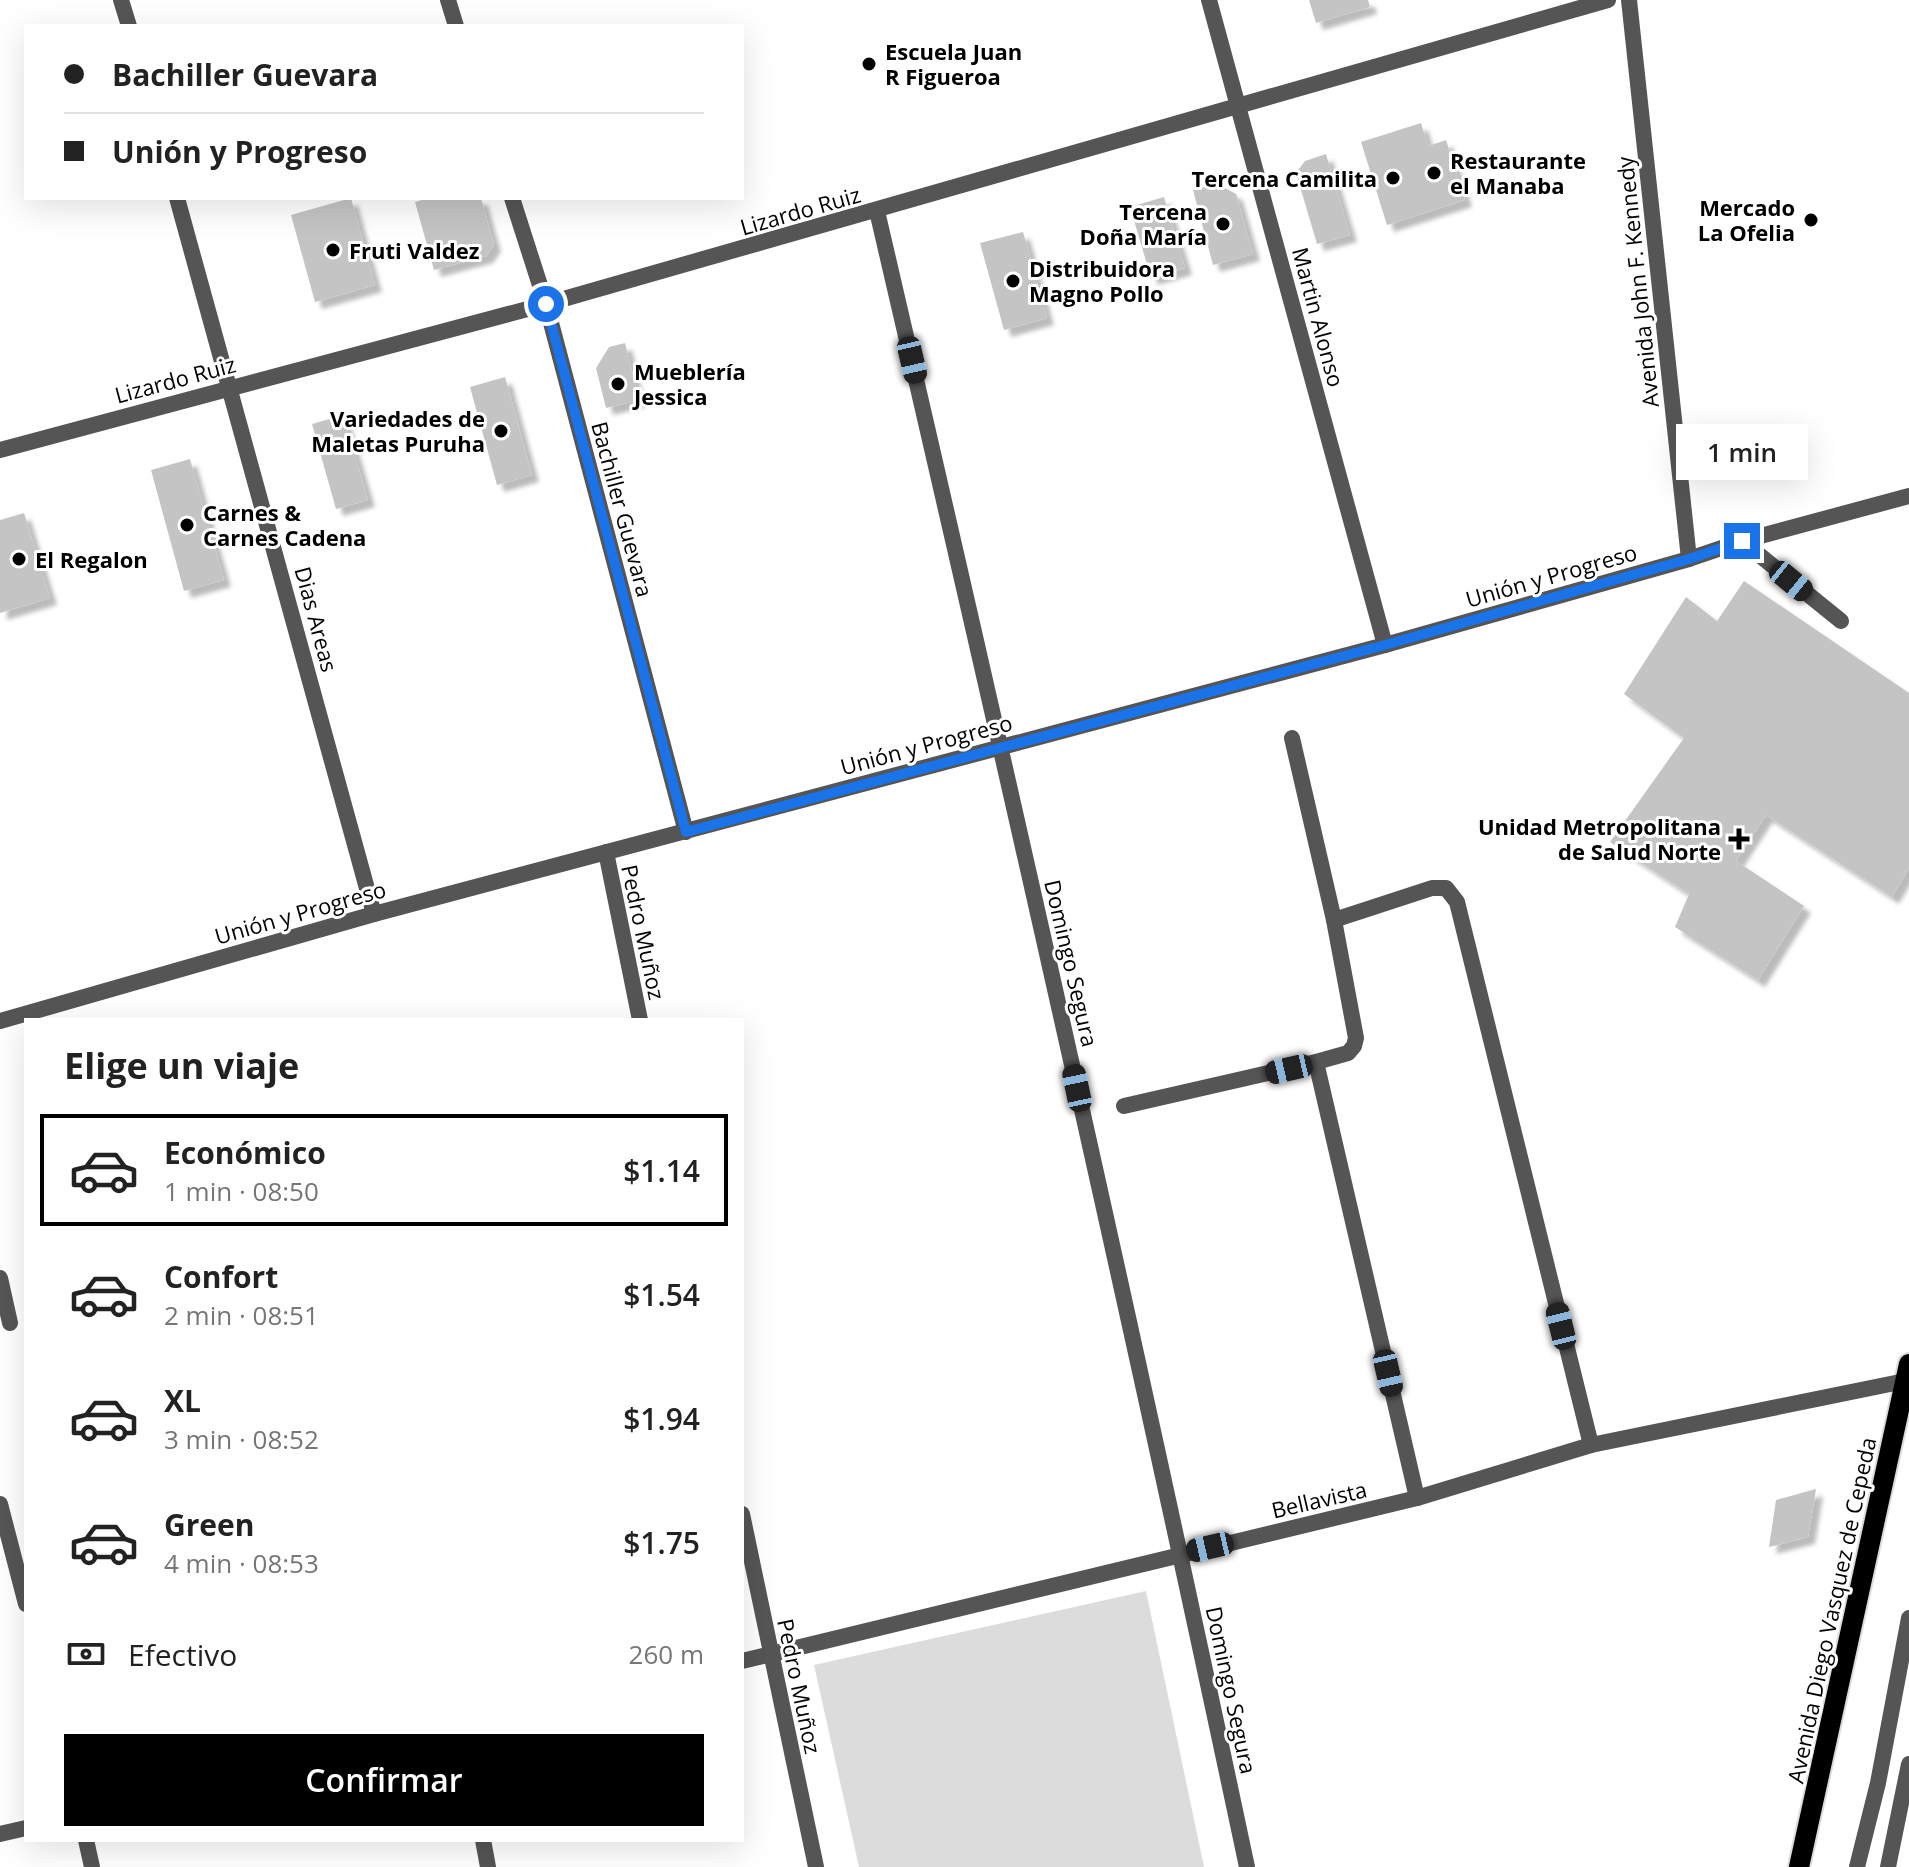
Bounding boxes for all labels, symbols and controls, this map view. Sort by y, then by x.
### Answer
place label: Escuela Juan R Figueroa [885,36,1022,91]
text: Bachiller Guevara [112,54,378,95]
marker: Escuela Juan R Figueroa [860,55,878,73]
text: Unión y Progreso [112,131,367,172]
place label: Restaurante el Manaba [1450,145,1586,200]
street label: Avenida John F. Kennedy [1609,154,1665,409]
place label: Tercena Camilita [1192,163,1377,193]
marker: Restaurante el Manaba [1425,164,1443,182]
marker: Tercena Camilita [1384,169,1402,187]
street label: Lizardo Ruiz [736,179,864,241]
place label: Mercado La Ofelia [1698,192,1795,247]
place label: Tercena Doña María [1080,196,1207,251]
marker: Mercado La Ofelia [1802,211,1820,229]
marker: Tercena Doña María [1214,215,1232,233]
place label: Fruti Valdez [349,235,480,265]
marker: Fruti Valdez [324,241,342,259]
street label: Martin Alonso [1286,244,1352,390]
place label: Distribuidora Magno Pollo [1029,253,1175,308]
marker: Distribuidora Magno Pollo [1004,272,1022,290]
route start [528,286,564,322]
car [895,334,929,386]
street label: Lizardo Ruiz [111,348,239,410]
place label: Mueblería Jessica [632,356,746,411]
marker: Mueblería Jessica [609,375,627,393]
place label: Variedades de Maletas Puruha [311,403,485,458]
street label: Bachiller Guevara [585,418,661,600]
marker: Variedades de Maletas Puruha [492,422,510,440]
callout: 1 min [1676,425,1808,481]
text: 1 min [1707,434,1777,470]
place label: Carnes & Carnes Cadena [203,497,366,552]
marker: Carnes & Carnes Cadena [178,516,196,534]
route end [1724,523,1760,559]
street label: Unión y Progreso [1462,536,1640,614]
place label: El Regalon [35,544,148,574]
marker: El Regalon [10,550,28,568]
car [1765,557,1817,605]
street label: Dias Areas [289,563,345,675]
street label: Unión y Progreso [837,707,1015,781]
place label: Unidad Metropolitana de Salud Norte [1478,811,1721,866]
marker: Unidad Metropolitana de Salud Norte [1728,828,1750,850]
street label: Pedro Muñoz [615,862,673,1002]
street label: Unión y Progreso [211,873,389,951]
street label: Domingo Segura [1038,877,1106,1049]
text: Elige un viaje [64,1041,299,1090]
car [1263,1052,1315,1086]
car [1060,1062,1094,1114]
text: Económico [164,1132,326,1173]
icon: car [68,1134,140,1206]
text: $1.14 [623,1150,700,1191]
text: 1 min · 08:50 [164,1173,319,1209]
text: Confort [164,1256,278,1297]
icon: car [68,1258,140,1330]
text: $1.54 [623,1274,700,1315]
text: 2 min · 08:51 [164,1297,319,1333]
car [1544,1300,1578,1352]
car [1371,1347,1405,1399]
text: XL [164,1380,201,1421]
icon: car [68,1382,140,1454]
text: $1.94 [623,1398,700,1439]
text: 3 min · 08:52 [164,1421,319,1457]
street label: Avenida Diego Vasquez de Cepeda [1780,1434,1882,1786]
street label: Bellavista [1268,1473,1370,1525]
text: Green [164,1504,255,1545]
icon: car [68,1506,140,1578]
text: $1.75 [623,1522,700,1563]
car [1184,1530,1236,1564]
text: 4 min · 08:53 [164,1545,319,1581]
street label: Domingo Segura [1200,1603,1264,1777]
street label: Pedro Muñoz [771,1616,829,1756]
icon: cash [64,1632,108,1676]
text: Efectivo [128,1634,237,1675]
text: 260 m [629,1636,704,1672]
button: Confirmar [64,1734,704,1826]

